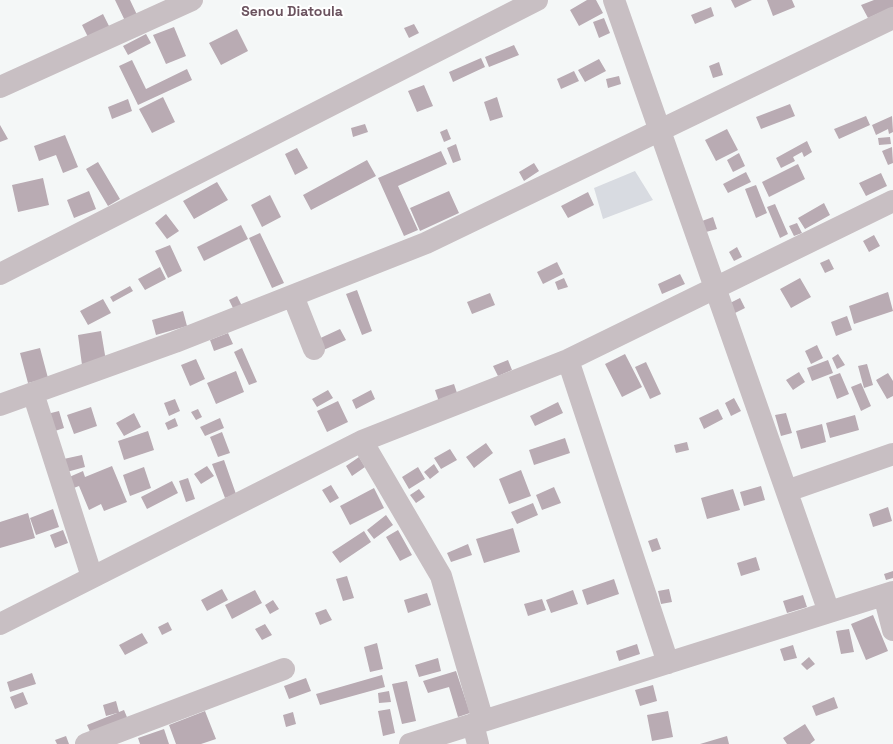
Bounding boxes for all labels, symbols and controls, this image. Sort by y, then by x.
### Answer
district label: Senou Diatoula [241,4,343,20]

